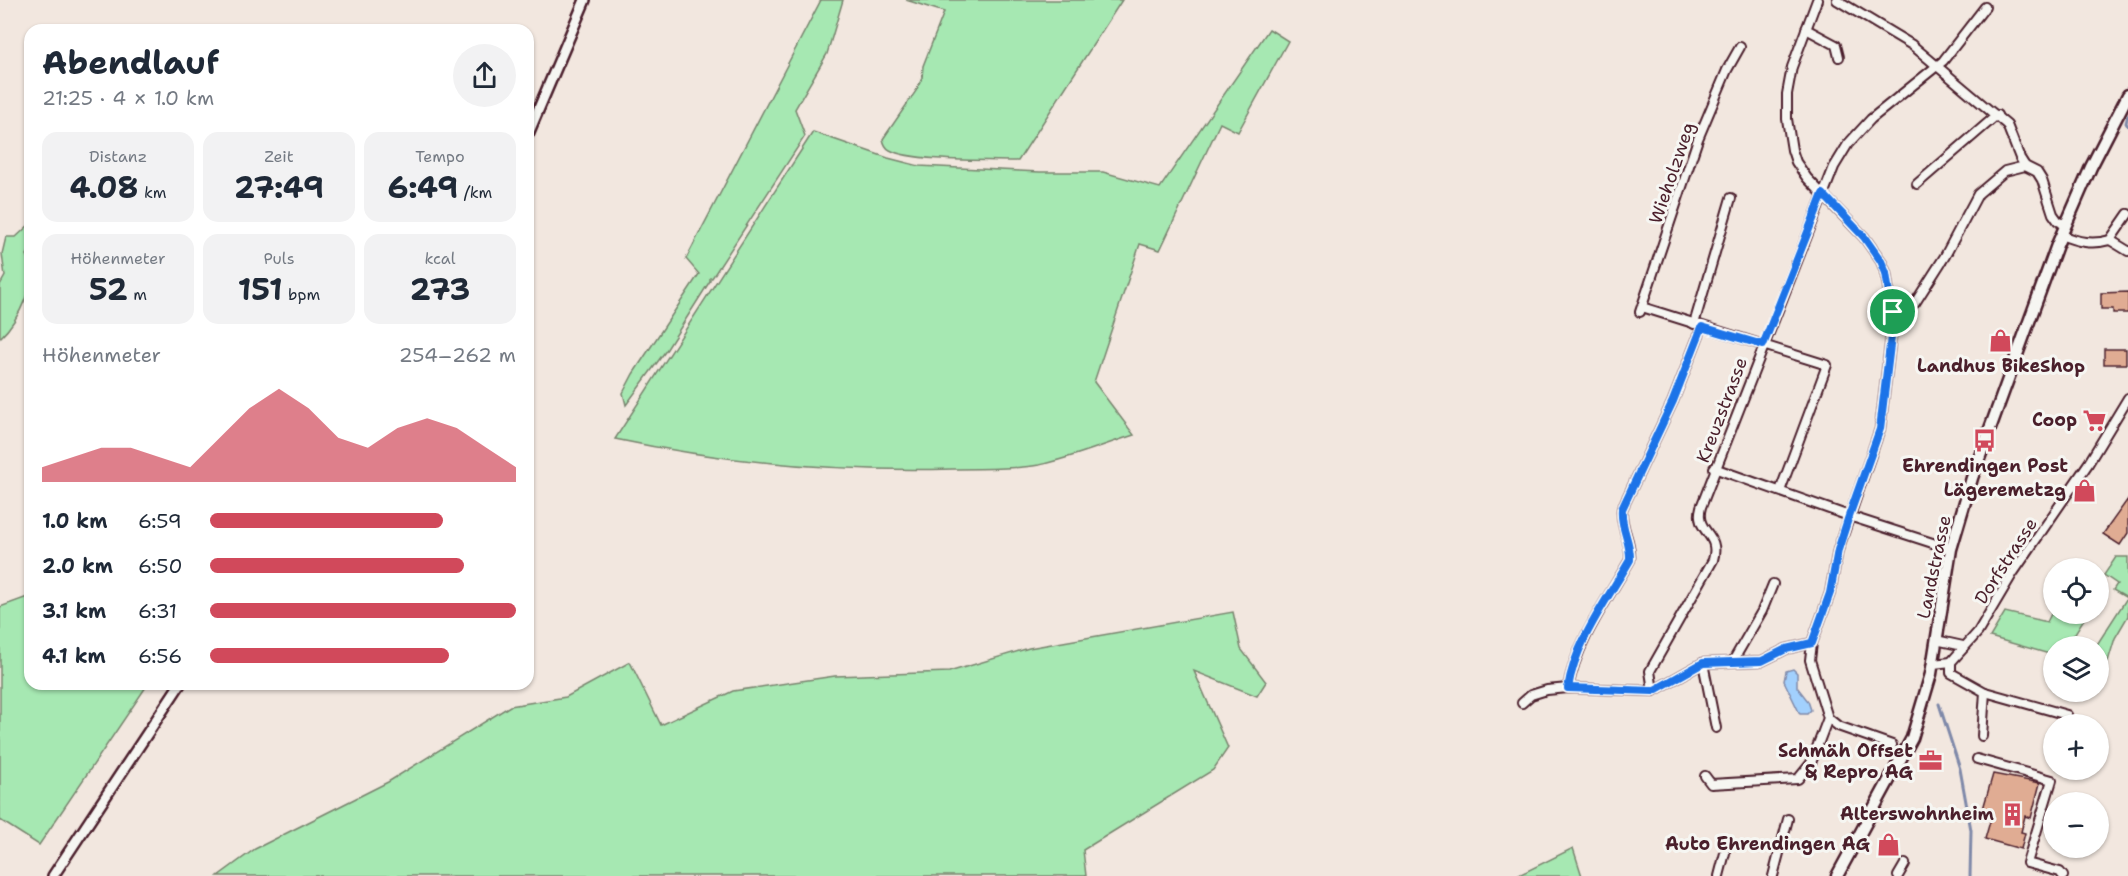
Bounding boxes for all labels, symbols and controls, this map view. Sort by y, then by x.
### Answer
text: Abendlauf [42,40,219,85]
button: share [453,44,516,107]
text: 21:25 · 4 × 1.0 km [42,85,214,111]
street label: Wieholzweg [1643,119,1701,227]
text: Distanz [89,146,147,167]
text: Zeit [264,146,294,167]
text: Tempo [415,146,465,167]
text: 4.08 [69,167,138,208]
text: 27:49 [234,167,324,208]
text: 6:49 [388,167,458,208]
text: km [138,182,167,203]
text: /km [458,182,492,203]
text: Höhenmeter [70,248,166,269]
text: Puls [263,248,295,269]
text: kcal [424,248,456,269]
text: 52 [89,269,128,310]
text: 151 [238,269,283,310]
text: 273 [410,269,470,310]
text: m [128,284,147,305]
text: bpm [283,284,320,305]
pin [1867,286,1918,337]
icon: arrive [1876,295,1909,328]
shop icon: Landhus BikeShop [1988,327,2014,353]
text: Höhenmeter [42,342,161,368]
text: 254–262 m [399,342,516,368]
street label: Kreuzstrasse [1691,354,1753,466]
place label: Landhus BikeShop [1917,354,2085,378]
supermarket icon: Coop [2082,407,2108,433]
place label: Coop [2032,408,2077,432]
bus stop icon: Ehrendingen Post [1972,427,1998,453]
place label: Ehrendingen Post [1902,454,2068,478]
shop icon: Lägeremetzg [2071,477,2097,503]
place label: Lägeremetzg [1944,478,2066,502]
text: 1.0 km [42,508,107,534]
text: 6:59 [138,508,182,534]
street label: Landstrasse [1911,513,1957,621]
street label: Dorfstrasse [1969,513,2043,609]
text: 2.0 km [42,553,113,579]
text: 6:50 [138,553,182,579]
map controls [2043,558,2109,858]
button: locate [2043,558,2109,624]
text: 3.1 km [42,598,106,624]
text: 6:31 [138,598,177,624]
button: layers [2043,636,2109,702]
text: 4.1 km [42,643,106,669]
text: 6:56 [138,643,182,669]
button: + [2043,714,2109,780]
place label: Schmäh Offset & Repro AG [1778,739,1914,784]
office icon: Schmäh Offset & Repro AG [1918,748,1944,774]
button: − [2043,792,2109,858]
building icon: Alterswohnheim [1999,801,2025,827]
place label: Alterswohnheim [1840,802,1995,826]
shop icon: Auto Ehrendingen AG [1875,831,1901,857]
place label: Auto Ehrendingen AG [1665,832,1871,856]

